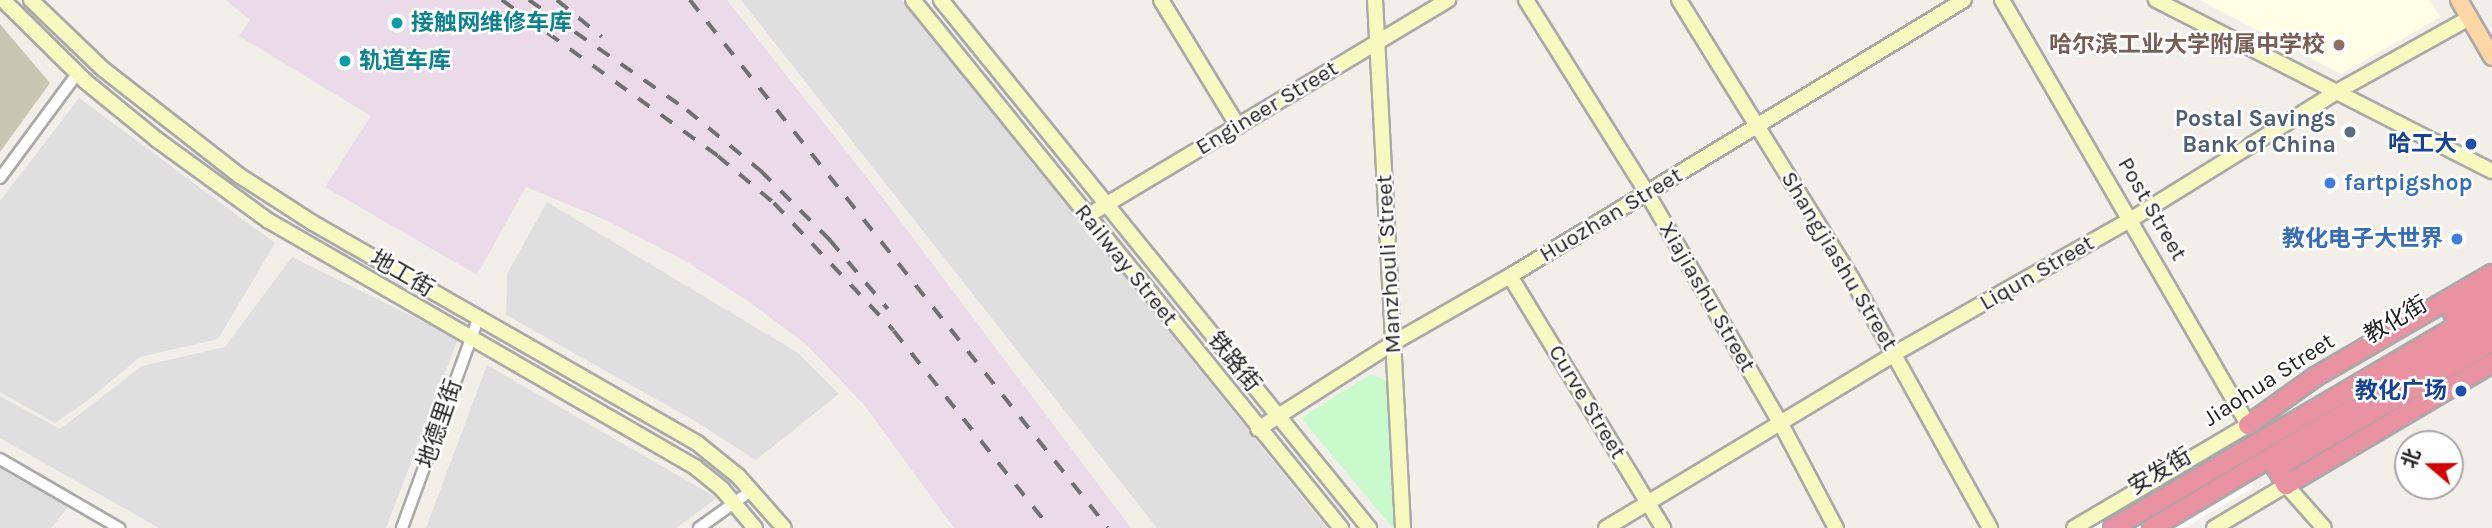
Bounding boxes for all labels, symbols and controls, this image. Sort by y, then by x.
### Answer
place label: 接触网维修车库 [411,9,572,37]
marker: 接触网维修车库 [389,15,405,31]
place label: 哈尔滨工业大学附属中学校 [2049,31,2325,59]
marker: 哈尔滨工业大学附属中学校 [2331,37,2347,53]
place label: 轨道车库 [359,47,451,75]
marker: 轨道车库 [337,53,353,69]
street label: Engineer Street [1191,55,1343,161]
place label: Postal Savings Bank of China [2175,105,2336,159]
marker: Postal Savings Bank of China [2342,124,2358,140]
place label: 哈工大 [2388,130,2457,158]
marker: 哈工大 [2463,136,2479,152]
street label: Post Street [2111,152,2193,266]
street label: Huozhan Street [1535,162,1687,268]
street label: Shangjiashu Street [1775,166,1903,356]
place label: fartpigshop [2344,169,2472,197]
street label: Manzhouli Street [1371,174,1407,354]
marker: fartpigshop [2322,175,2338,191]
street label: Railway Street [1068,199,1184,331]
street label: Xiajiashu Street [1653,217,1761,377]
place label: 教化电子大世界 [2282,225,2443,253]
street label: Liqun Street [1975,229,2099,317]
marker: 教化电子大世界 [2449,231,2465,247]
street label: 地工街 [365,245,439,303]
street label: 教化街 [2359,290,2433,350]
street label: 铁路街 [1202,327,1266,397]
street label: Jiaohua Street [2198,327,2340,433]
street label: Curve Street [1542,340,1632,464]
street label: 地德里街 [412,376,468,472]
place label: 教化广场 [2355,377,2447,405]
marker: 教化广场 [2453,383,2469,399]
north arrow [2394,430,2464,500]
street label: 安发街 [2123,442,2197,502]
text: 北 [2398,446,2425,471]

